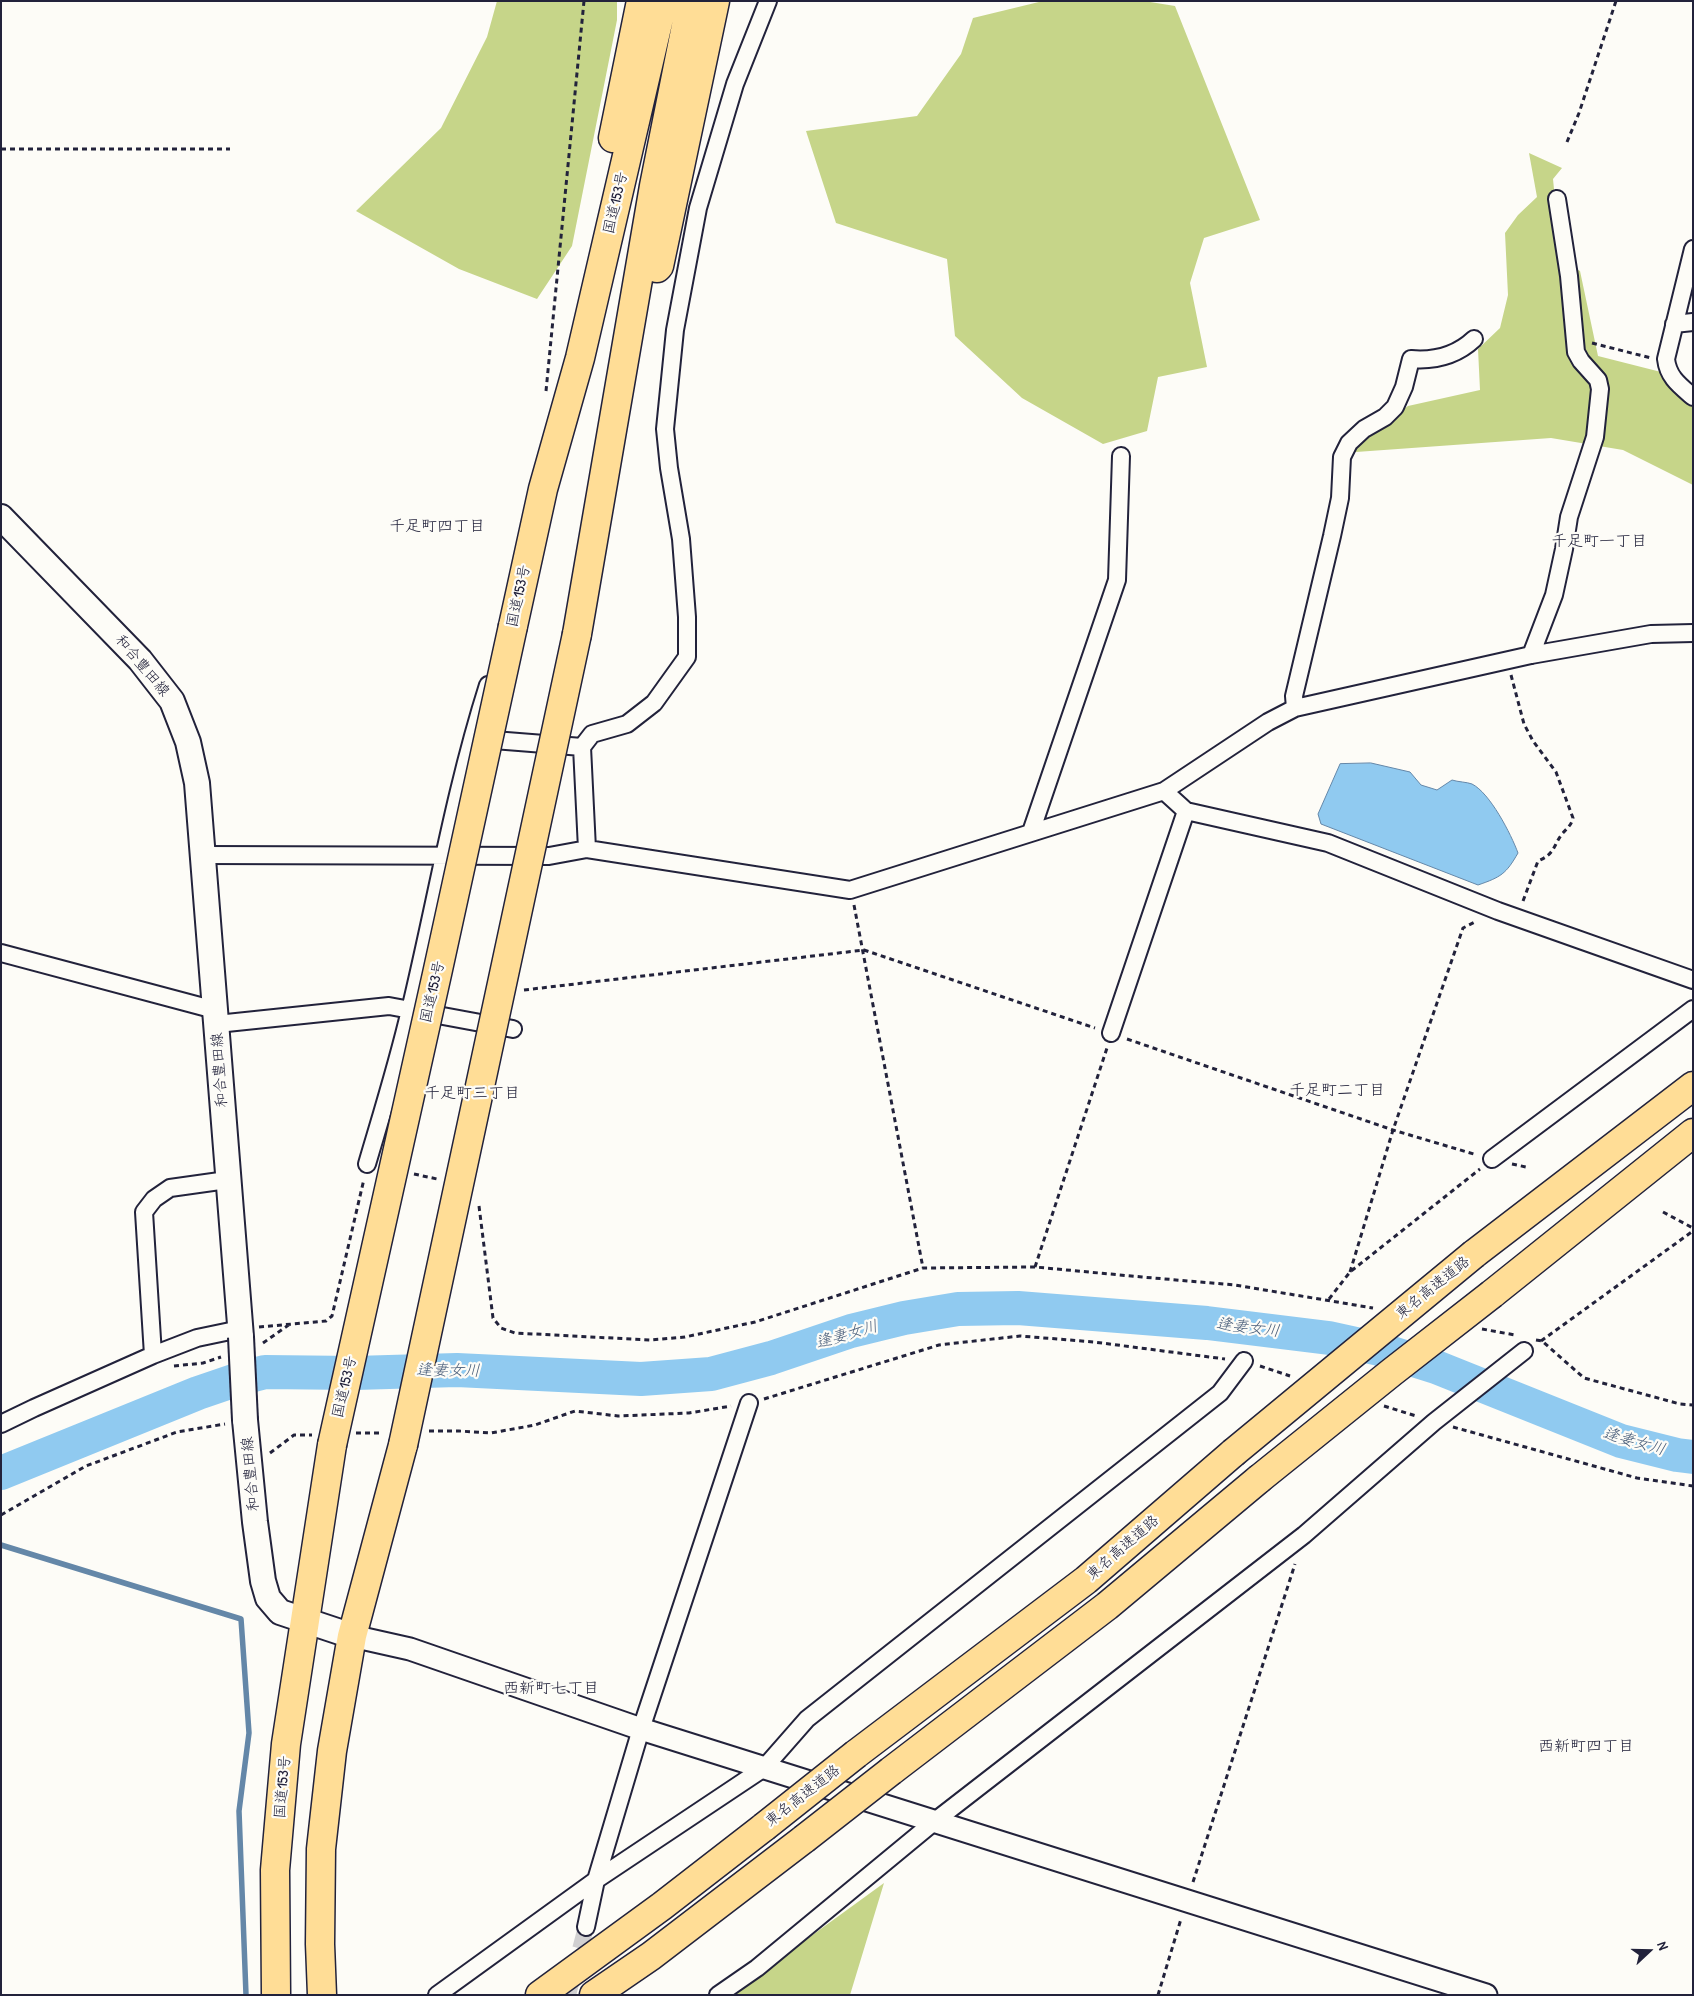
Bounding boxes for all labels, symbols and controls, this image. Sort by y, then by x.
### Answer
street label: 国道153号 [600,170,632,236]
district label: 千足町四丁目 [389,517,485,537]
district label: 千足町一丁目 [1551,532,1647,552]
street label: 国道153号 [504,563,534,629]
street label: 和合豊田線 [111,631,173,701]
street label: 国道153号 [417,959,449,1025]
street label: 和合豊田線 [208,1032,232,1108]
district label: 千足町二丁目 [1289,1081,1385,1101]
district label: 千足町三丁目 [424,1084,520,1104]
street label: 東名高速道路 [1392,1253,1474,1323]
water label: 逢妻女川 [1215,1315,1281,1341]
water label: 逢妻女川 [814,1317,880,1353]
street label: 国道153号 [329,1354,361,1420]
water label: 逢妻女川 [416,1361,480,1381]
water label: 逢妻女川 [1601,1424,1667,1460]
street label: 和合豊田線 [239,1436,263,1512]
street label: 東名高速道路 [1083,1512,1163,1584]
district label: 西新町七丁目 [503,1679,599,1699]
district label: 西新町四丁目 [1538,1737,1634,1757]
street label: 国道153号 [271,1755,295,1819]
street label: 東名高速道路 [762,1761,844,1831]
north arrow [1624,1926,1674,1976]
text: N [1653,1939,1674,1952]

